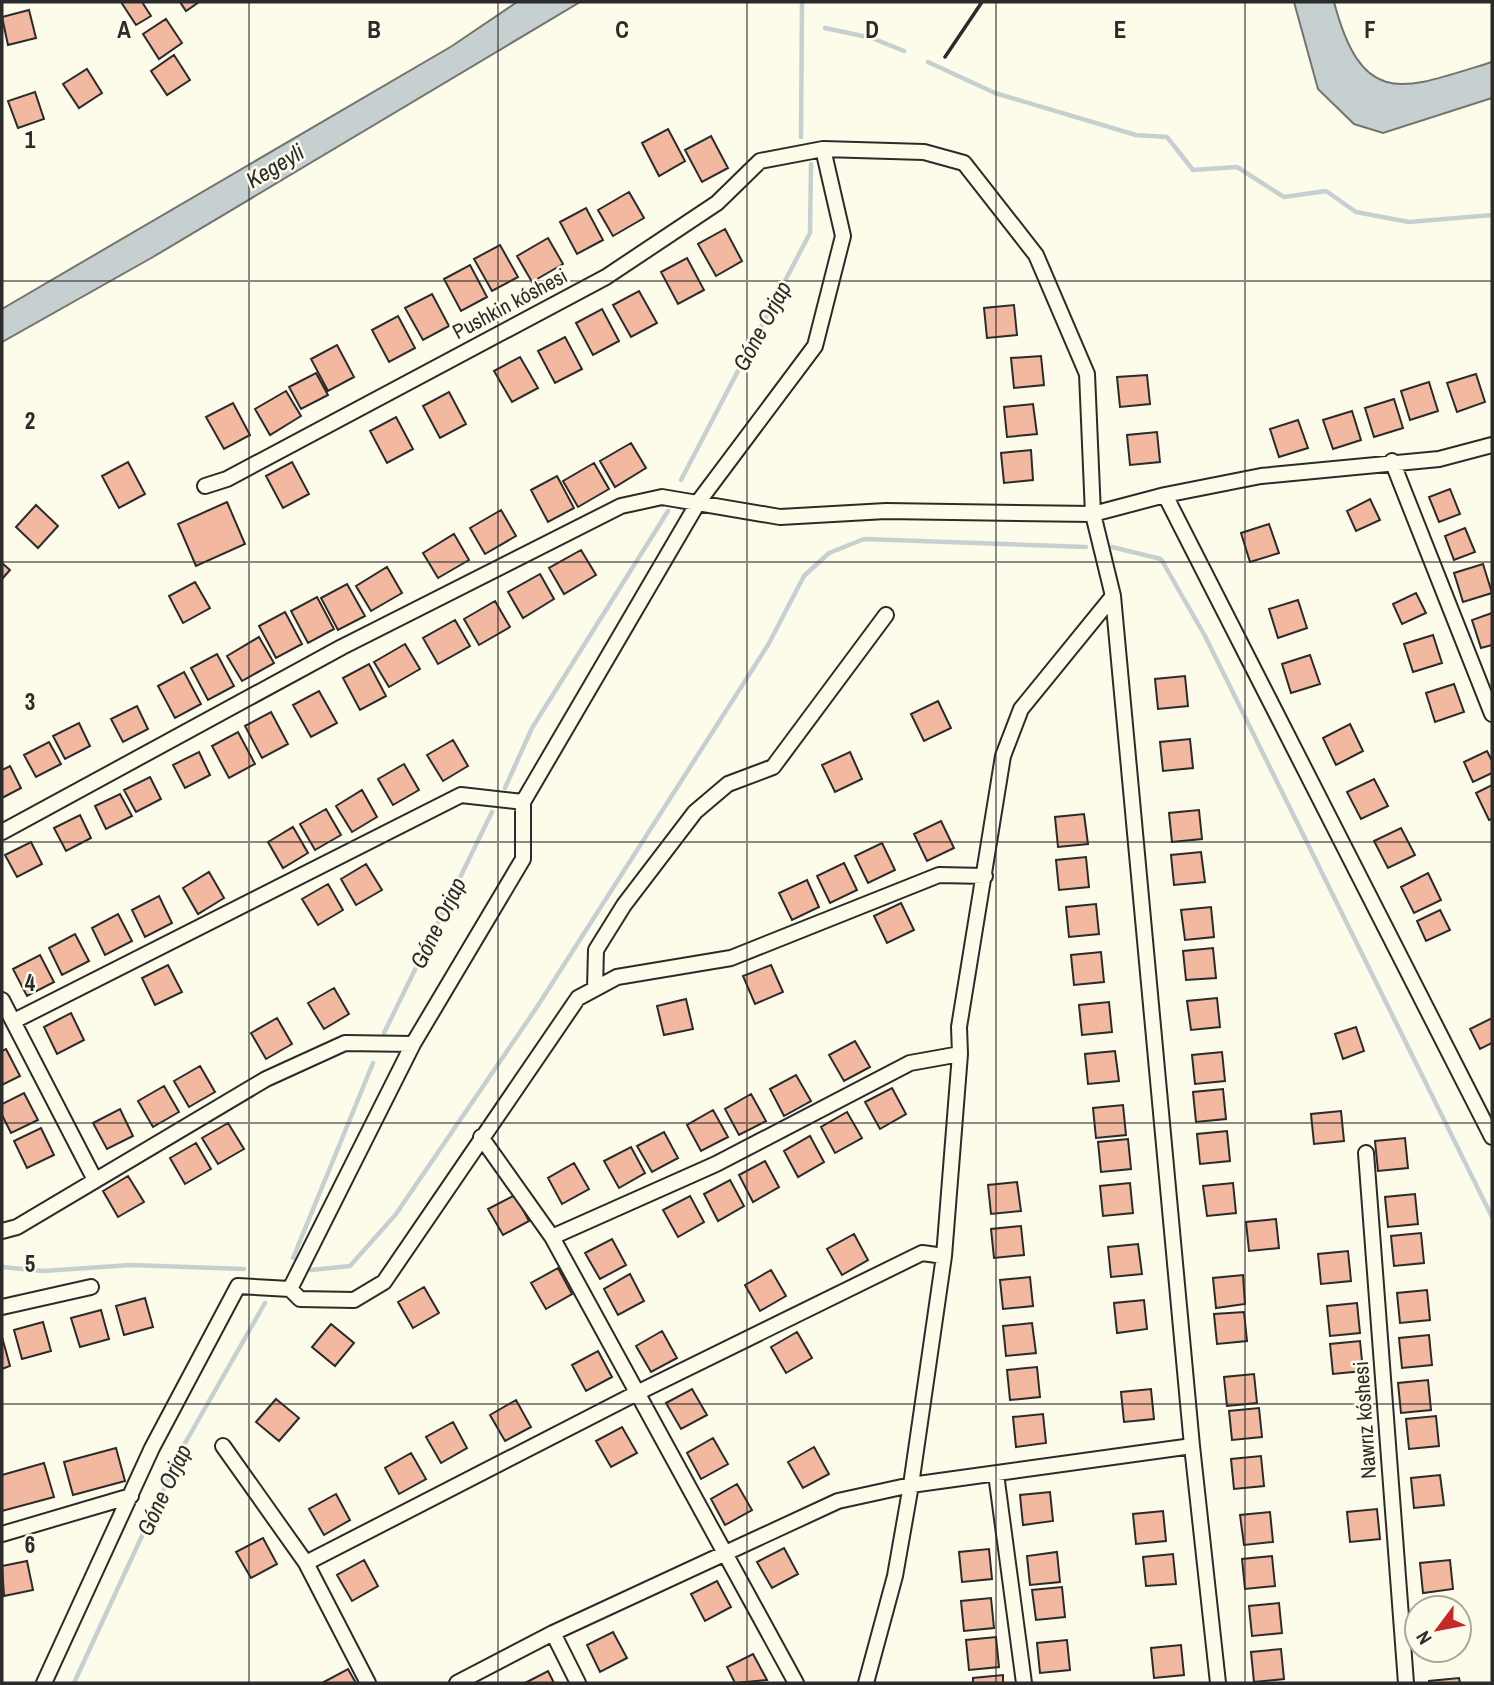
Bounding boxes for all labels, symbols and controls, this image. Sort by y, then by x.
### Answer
text: A [117,14,131,45]
text: B [367,14,381,45]
text: C [615,14,629,45]
text: D [865,14,879,45]
text: E [1114,14,1126,45]
text: F [1364,14,1376,45]
text: 1 [25,124,36,155]
water label: Kegeyli [240,136,310,195]
street label: Pushkin kóshesi [447,261,572,346]
water label: Góne Orjap [725,275,798,376]
text: 2 [25,405,35,436]
text: 3 [25,686,35,717]
water label: Góne Orjap [402,872,473,973]
text: 4 [25,967,36,998]
text: 5 [25,1248,35,1279]
street label: Nawrız kóshesi [1346,1360,1383,1480]
water label: Góne Orjap [129,1439,198,1541]
text: 6 [25,1529,35,1560]
north arrow [1403,1594,1473,1664]
text: N [1410,1626,1438,1650]

